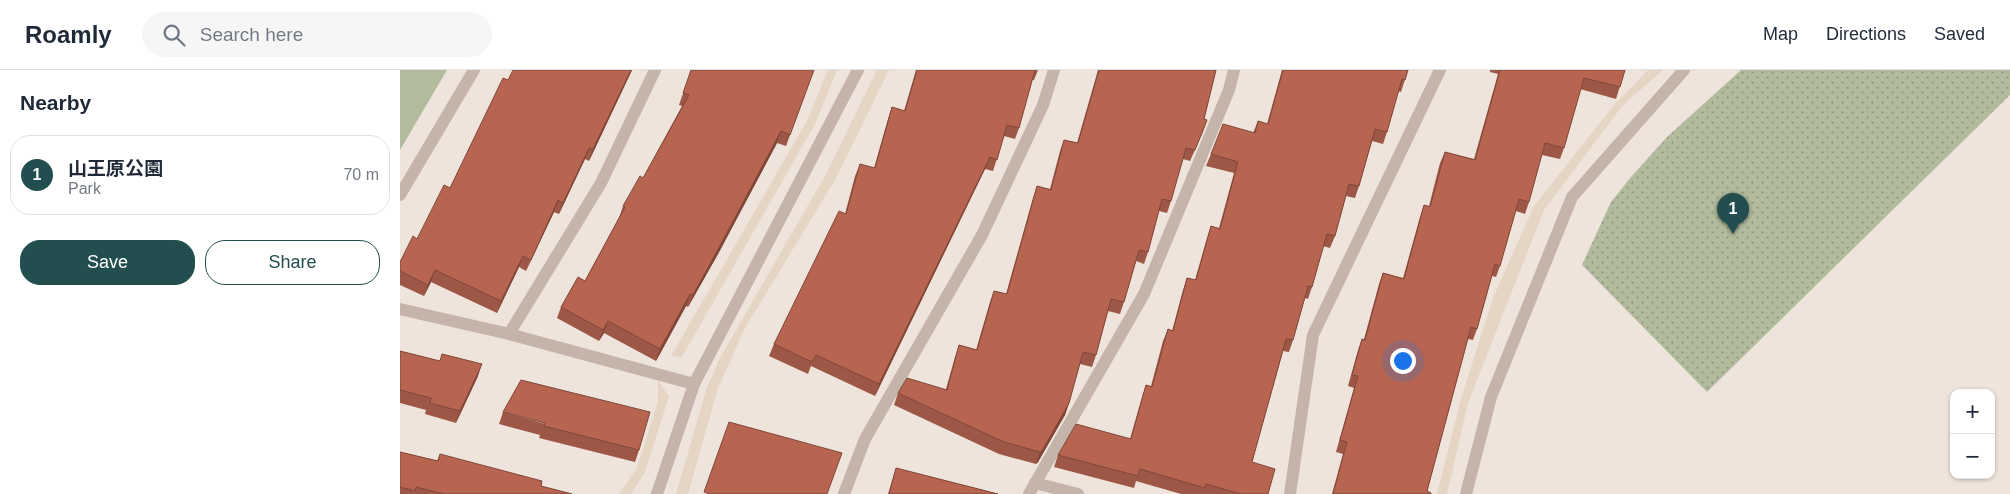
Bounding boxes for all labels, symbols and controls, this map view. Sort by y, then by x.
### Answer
search box [142,12,492,57]
text: Roamly [25,21,112,48]
icon: search [160,21,188,49]
text: Search here [200,24,303,45]
text: Map [1763,24,1798,44]
text: Directions [1826,24,1906,44]
text: Saved [1934,24,1985,44]
text: Nearby [20,91,91,114]
text: 山王原公園 [68,158,163,179]
text: 1 [33,166,41,183]
text: 70 m [343,166,379,183]
text: Park [68,180,101,197]
pin: 1 [1717,193,1749,234]
button: Save [20,240,195,285]
button: Share [205,240,380,285]
your location [1390,348,1416,374]
map controls [1950,389,1995,479]
button: + [1950,389,1995,434]
button: − [1950,434,1995,479]

